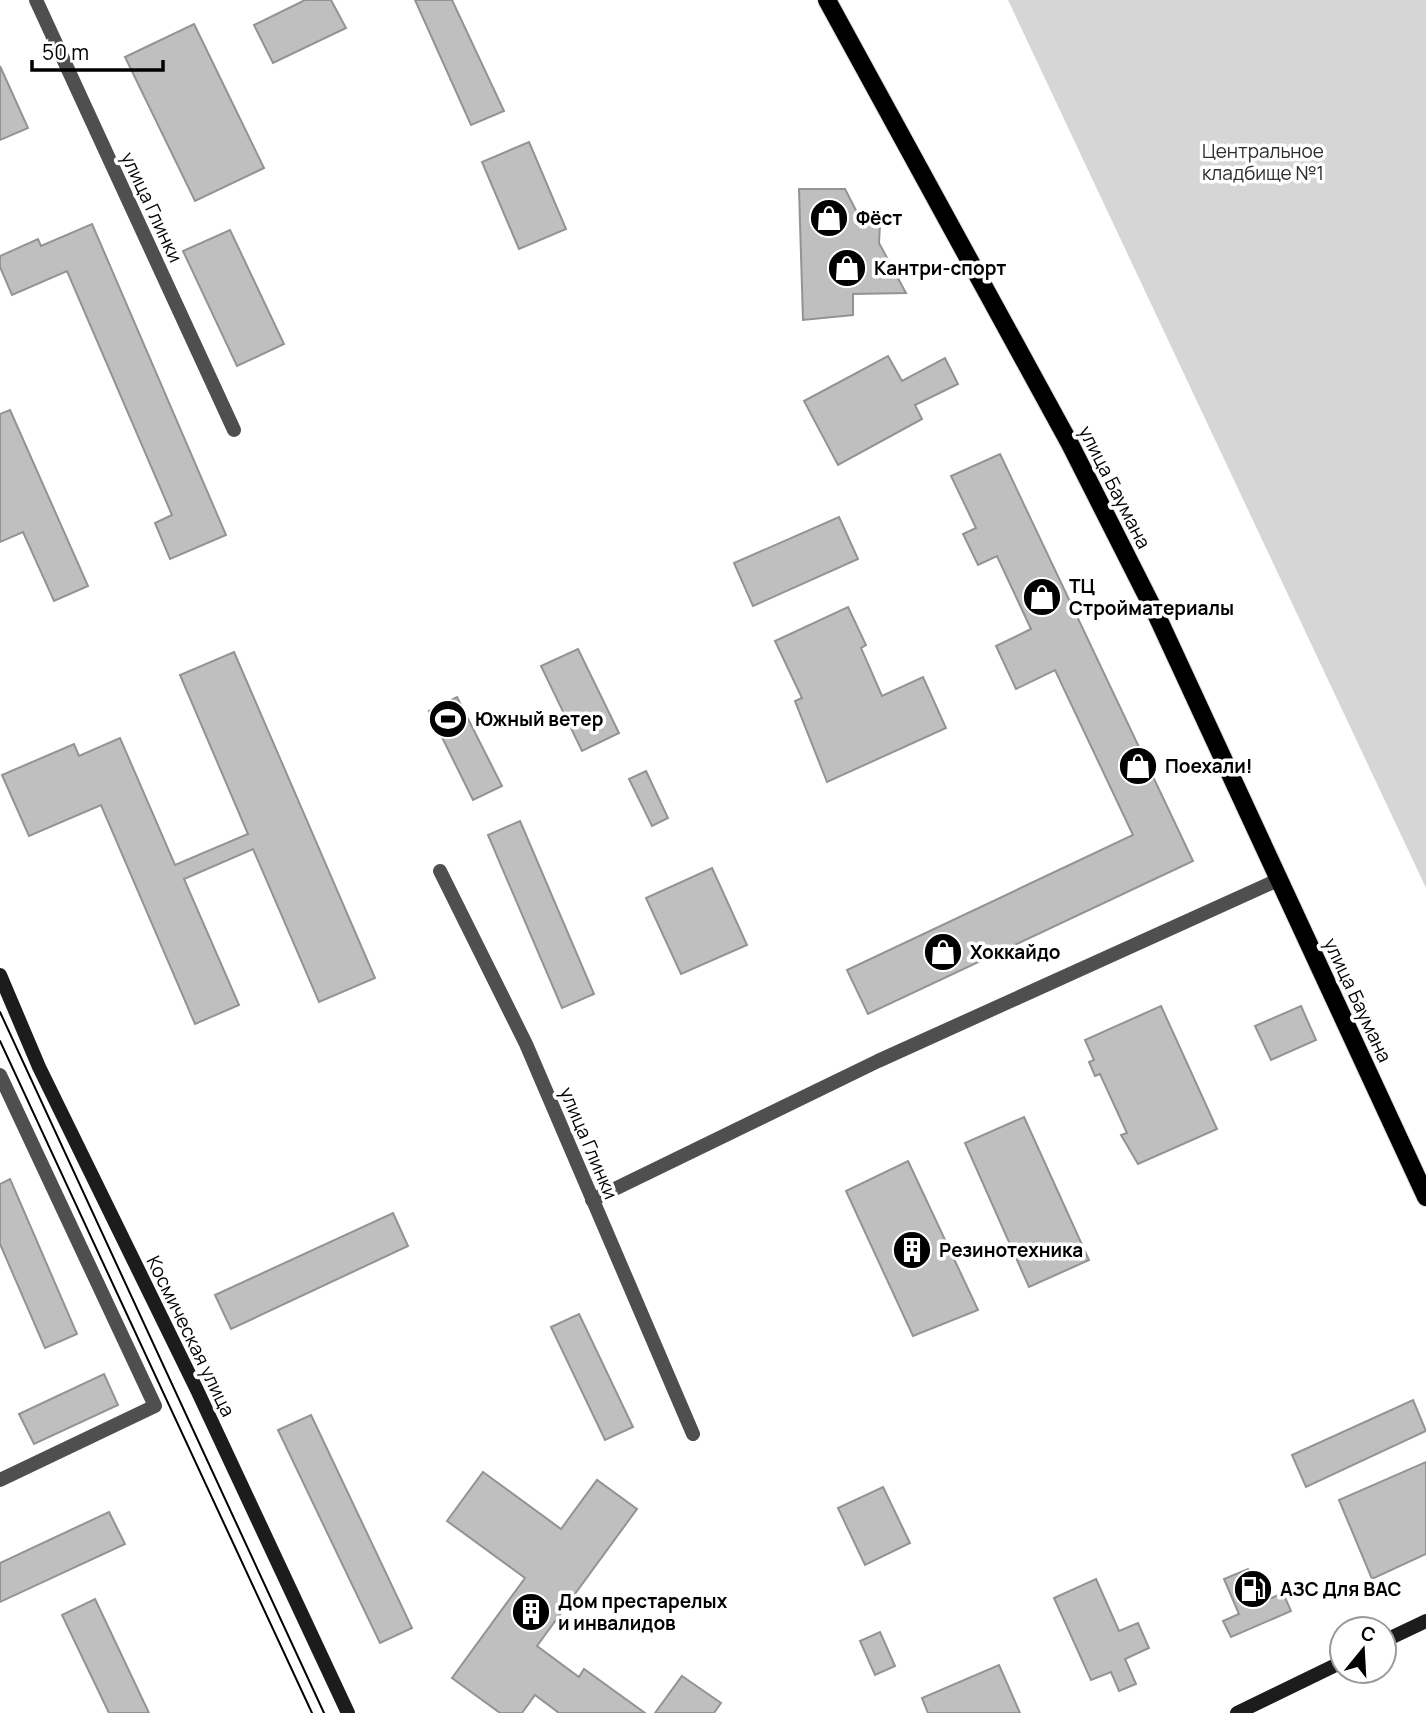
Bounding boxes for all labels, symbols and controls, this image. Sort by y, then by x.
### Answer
scale bar [32,28,163,72]
text: 50 m [42,38,89,66]
park label: Центральное кладбище №1 [1202,138,1324,186]
street label: улица Глинки [115,147,189,267]
shop icon: Фёст [808,197,850,239]
place label: Фёст [856,205,902,231]
shop icon: Кантри-спорт [826,247,868,289]
place label: Кантри-спорт [874,255,1006,281]
street label: улица Баумана [1073,421,1157,553]
place label: ТЦ Стройматериалы [1069,573,1234,621]
shop icon: ТЦ Стройматериалы [1021,576,1063,618]
sports icon: Южный ветер [427,698,469,740]
place label: Южный ветер [475,706,603,732]
shop icon: Поехали! [1117,745,1159,787]
place label: Поехали! [1165,753,1253,779]
shop icon: Хоккайдо [922,931,964,973]
street label: улица Баумана [1318,934,1398,1066]
place label: Хоккайдо [970,939,1061,965]
street label: улица Глинки [554,1083,624,1203]
building icon: Резинотехника [891,1229,933,1271]
place label: Резинотехника [939,1237,1083,1263]
street label: Космическая улица [141,1251,241,1421]
fuel station icon: АЗС Для ВАС [1232,1568,1274,1610]
place label: АЗС Для ВАС [1280,1576,1402,1602]
place label: Дом престарелых и инвалидов [558,1588,728,1636]
building icon: Дом престарелых и инвалидов [510,1591,552,1633]
north arrow [1328,1615,1398,1685]
text: С [1358,1619,1379,1648]

